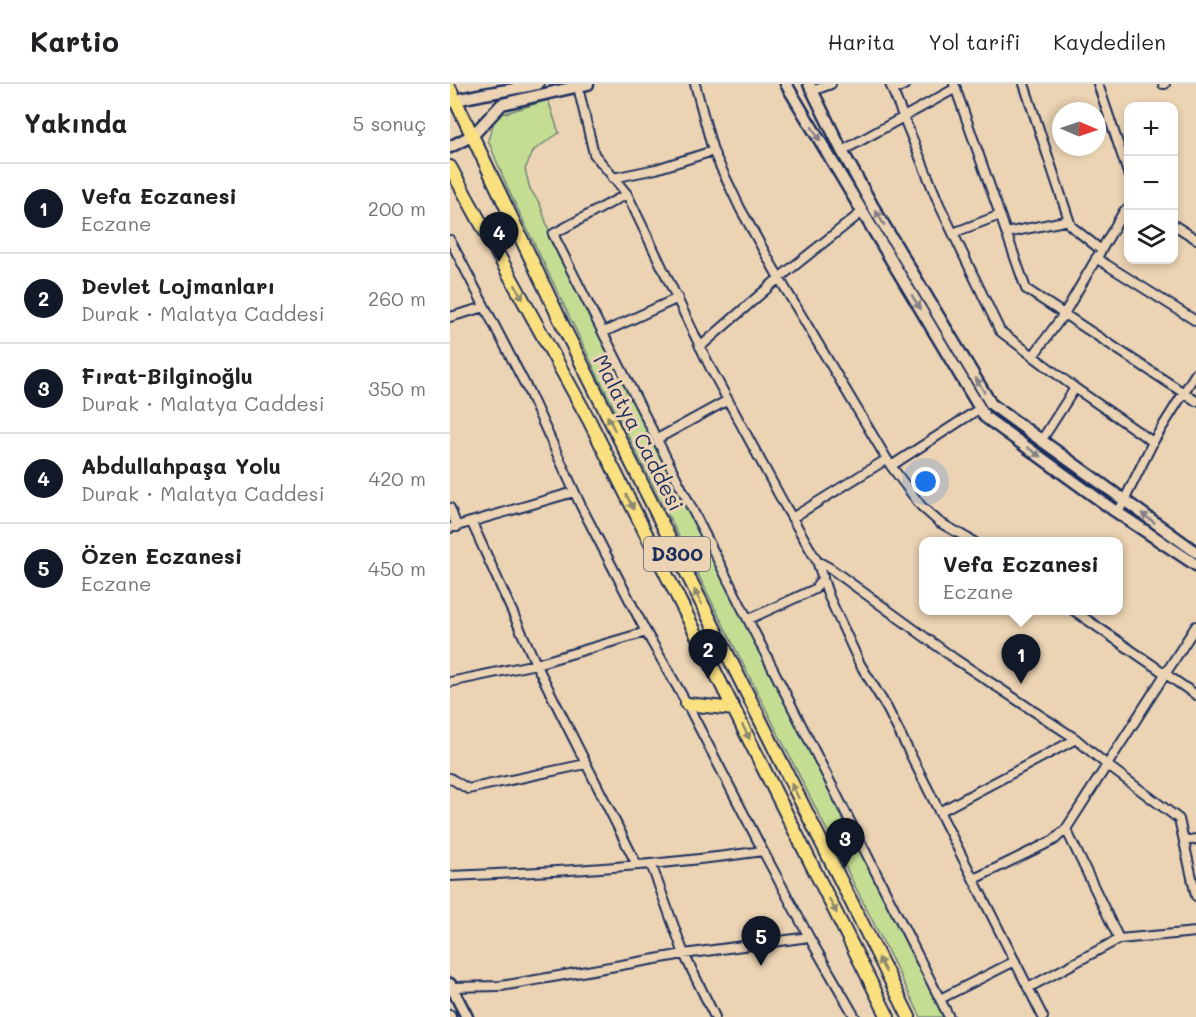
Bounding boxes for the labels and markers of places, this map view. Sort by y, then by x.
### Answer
pin: 4 [479,212,518,262]
pin: 2 [688,630,728,679]
pin: 1 [1002,634,1040,684]
pin: 3 [826,818,864,868]
pin: 5 [742,916,780,966]

